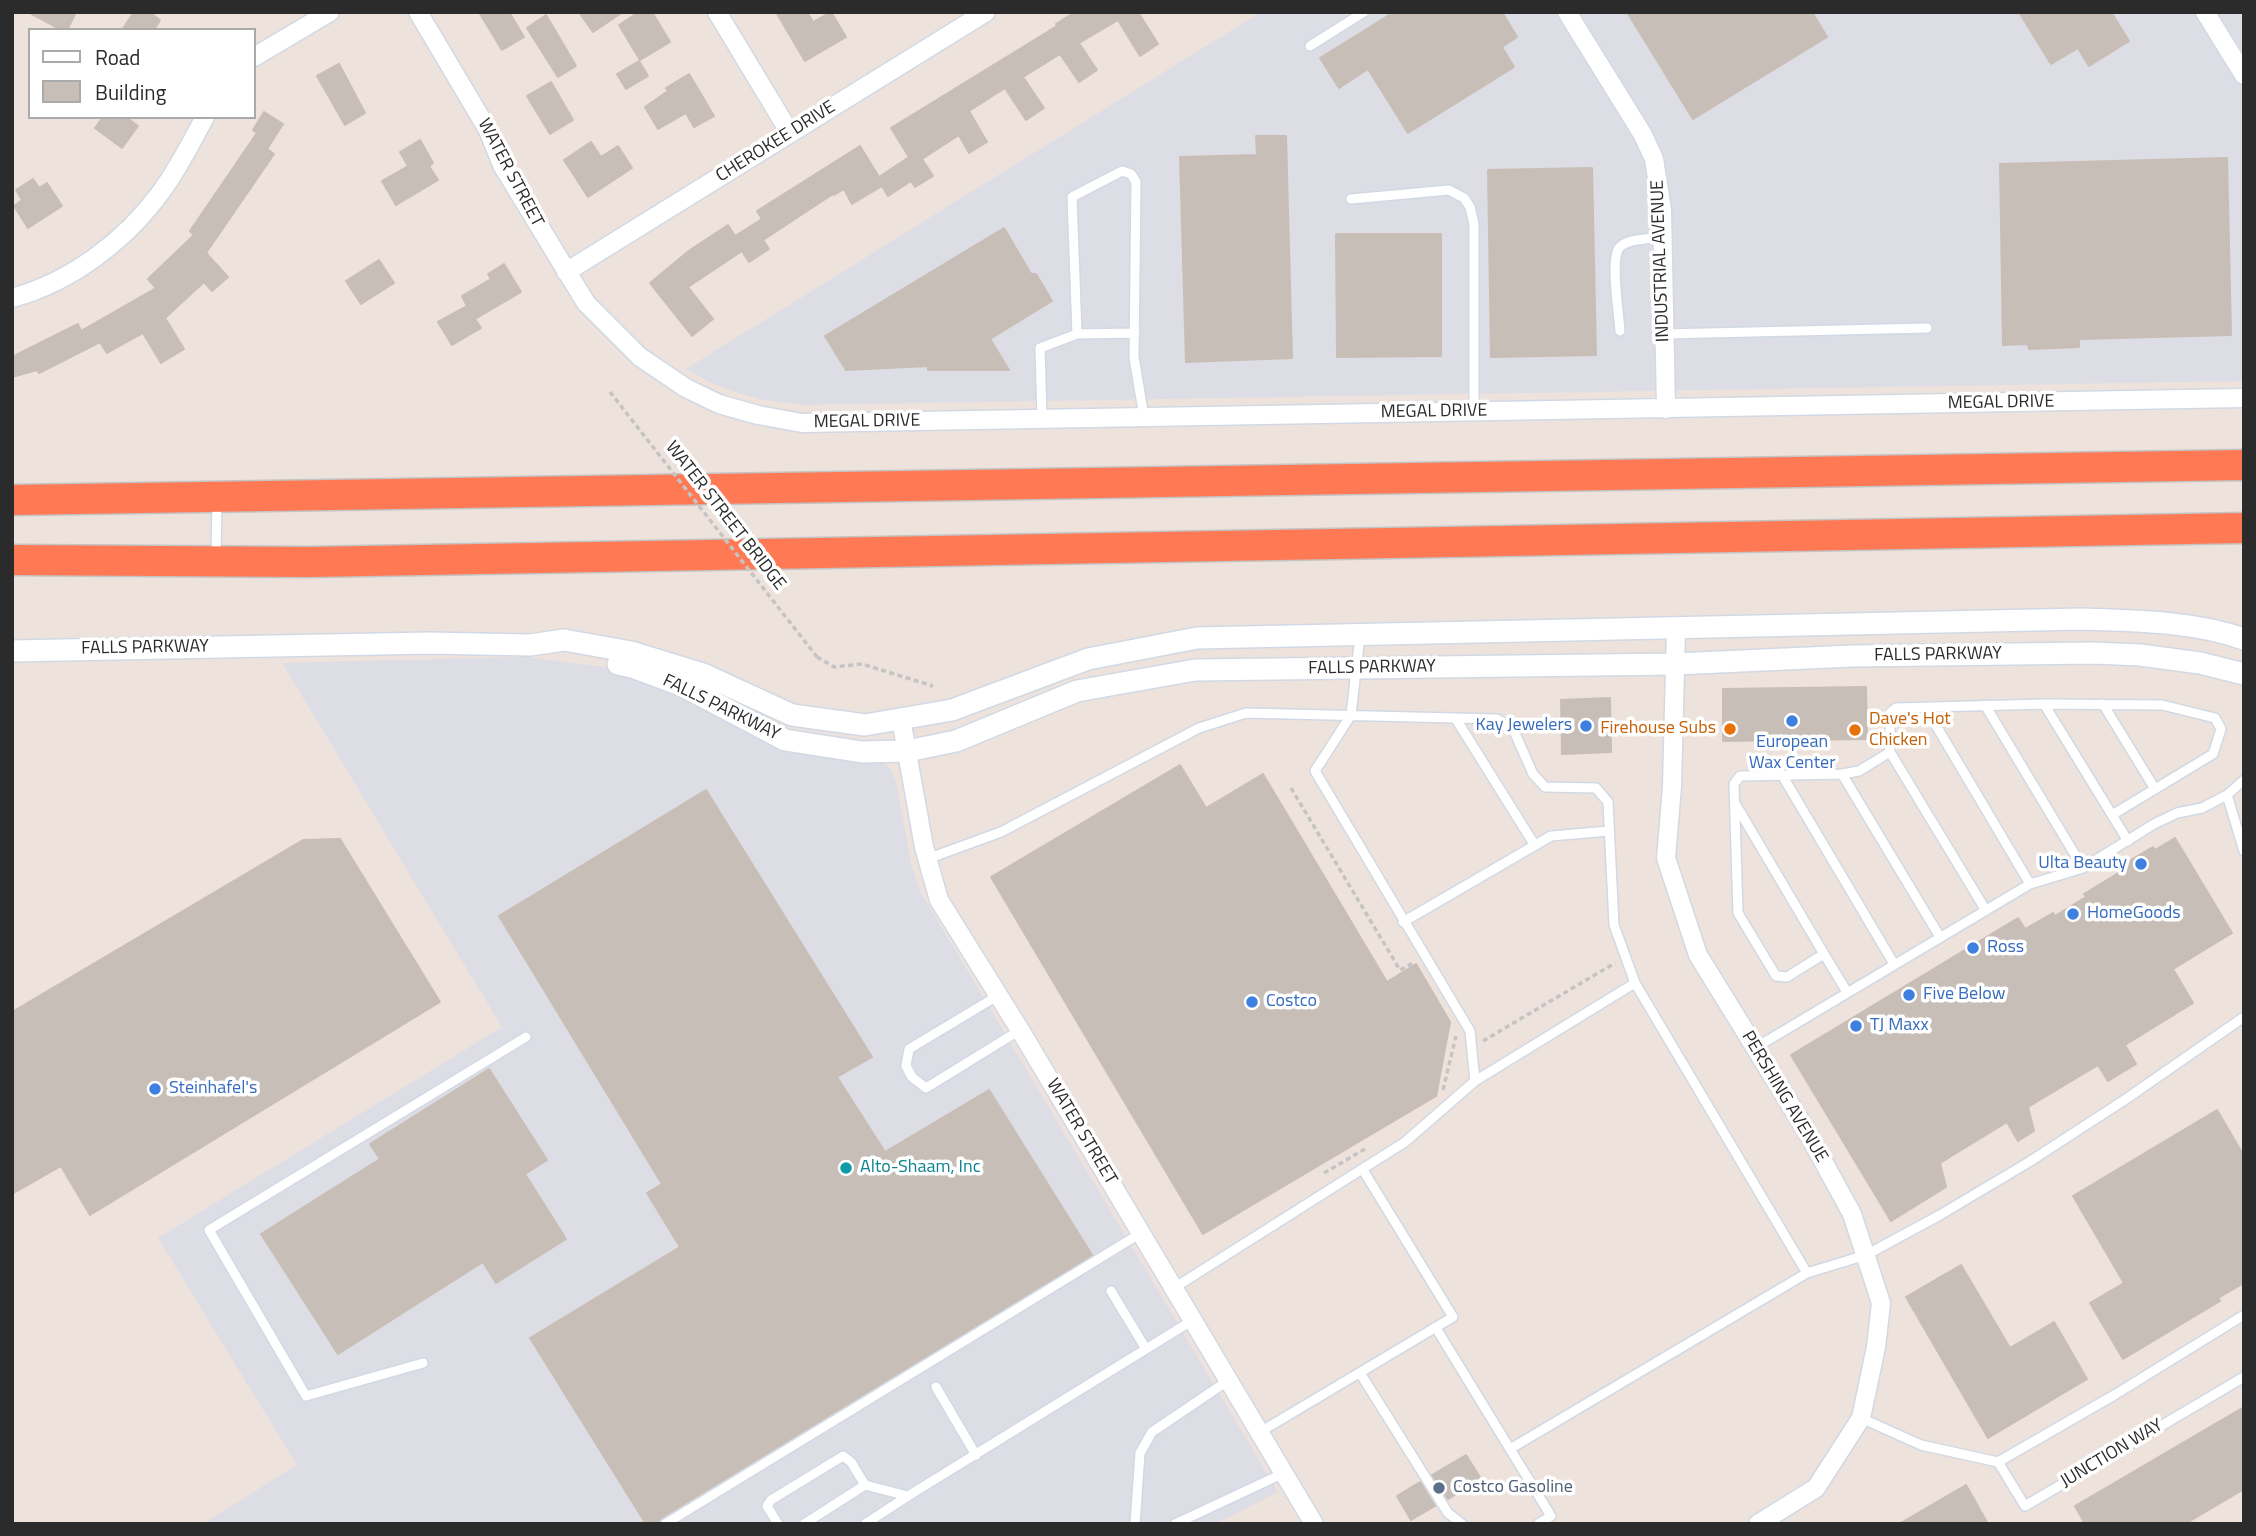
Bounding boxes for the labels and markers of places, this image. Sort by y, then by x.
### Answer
place label: Dave's Hot Chicken [1869,709,1951,752]
marker: European Wax Center [1784,713,1800,729]
place label: Kay Jewelers [1476,715,1572,737]
marker: Kay Jewelers [1578,718,1594,734]
place label: Firehouse Subs [1600,718,1716,740]
marker: Firehouse Subs [1722,721,1738,737]
marker: Dave's Hot Chicken [1847,722,1863,738]
place label: European Wax Center [1749,732,1835,774]
place label: Ulta Beauty [2038,853,2127,875]
marker: Ulta Beauty [2133,856,2149,872]
place label: HomeGoods [2087,903,2181,925]
marker: HomeGoods [2065,906,2081,922]
place label: Ross [1987,937,2024,959]
marker: Ross [1965,940,1981,956]
place label: Five Below [1923,984,2005,1006]
marker: Five Below [1901,987,1917,1003]
place label: Costco [1266,991,1317,1013]
marker: Costco [1244,994,1260,1010]
place label: TJ Maxx [1870,1015,1929,1037]
marker: TJ Maxx [1848,1018,1864,1034]
place label: Steinhafel's [169,1078,257,1100]
marker: Steinhafel's [147,1081,163,1097]
place label: Alto-Shaam, Inc [860,1157,981,1179]
marker: Alto-Shaam, Inc [838,1160,854,1176]
place label: Costco Gasoline [1453,1477,1573,1499]
marker: Costco Gasoline [1431,1480,1447,1496]

